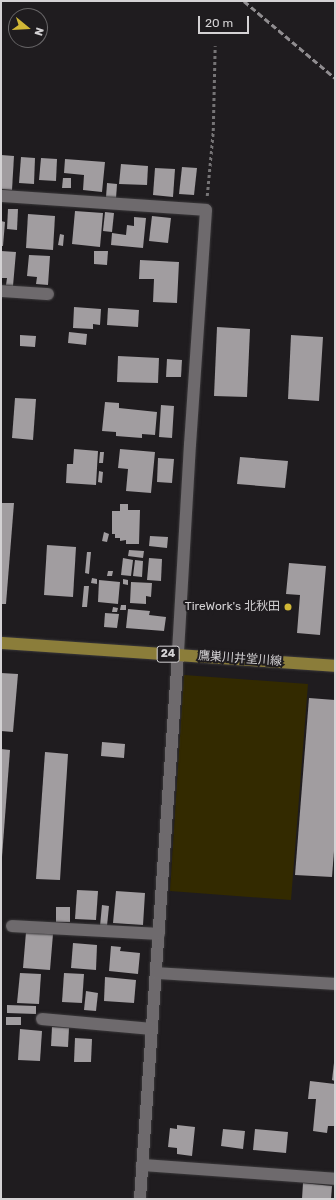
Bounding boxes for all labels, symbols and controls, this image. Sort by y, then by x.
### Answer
north arrow [8,8,48,48]
scale bar [200,8,251,34]
text: 20 m [205,16,233,30]
text: N [32,26,46,37]
place label: TireWork's 北秋田 [185,600,280,614]
marker: TireWork's 北秋田 [283,602,293,612]
road number: 24 [156,645,180,663]
street label: 鷹巣川井堂川線 [198,649,282,669]

